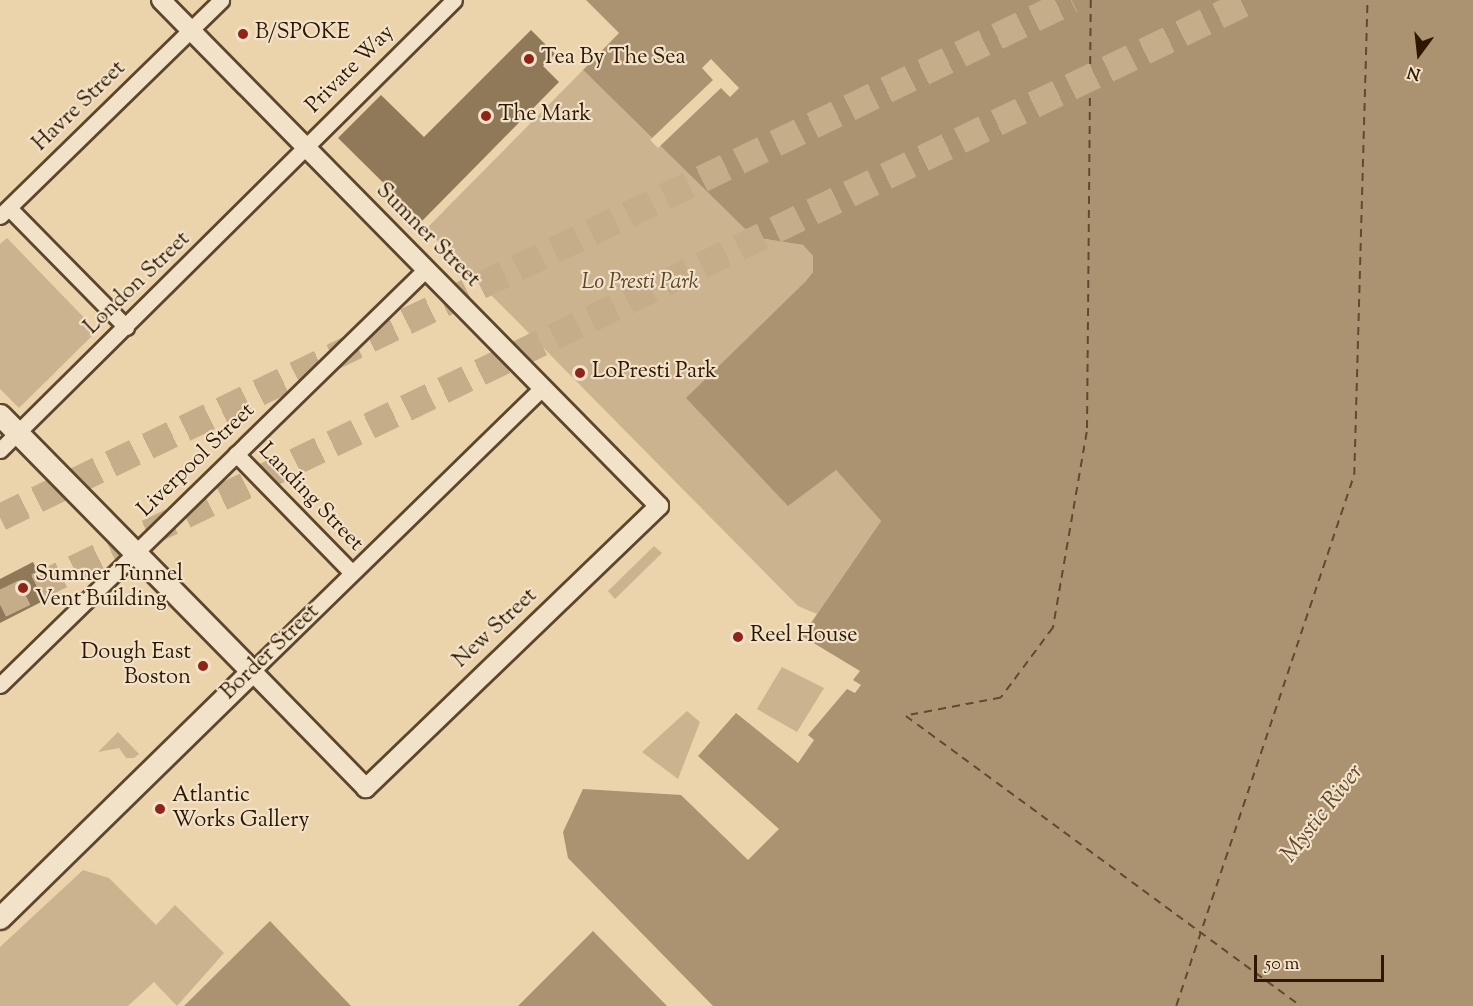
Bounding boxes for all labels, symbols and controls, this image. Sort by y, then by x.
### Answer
street label: Private Way [301,20,401,120]
place label: B/SPOKE [255,21,350,47]
north arrow [1389,24,1449,84]
marker: B/SPOKE [236,27,250,41]
place label: Tea By The Sea [541,46,686,72]
marker: Tea By The Sea [522,52,536,66]
street label: Havre Street [28,56,132,158]
text: N [1405,59,1423,85]
place label: The Mark [498,103,591,129]
marker: The Mark [479,109,493,123]
street label: Sumner Street [369,178,485,294]
street label: London Street [80,227,196,341]
park label: Lo Presti Park [581,271,699,297]
place label: LoPresti Park [592,360,717,386]
marker: LoPresti Park [573,366,587,380]
street label: Liverpool Street [133,399,261,523]
street label: Landing Street [252,439,368,557]
place label: Sumner Tunnel Vent Building [35,562,183,614]
marker: Sumner Tunnel Vent Building [16,581,30,595]
street label: New Street [449,584,543,674]
street label: Border Street [216,600,326,706]
place label: Reel House [750,624,857,650]
marker: Reel House [731,630,745,644]
place label: Dough East Boston [81,640,191,692]
marker: Dough East Boston [196,659,210,673]
water label: Mystic River [1276,759,1370,869]
place label: Atlantic Works Gallery [172,783,309,834]
marker: Atlantic Works Gallery [153,802,167,816]
scale bar [1257,943,1388,981]
text: 50 m [1265,952,1299,978]

